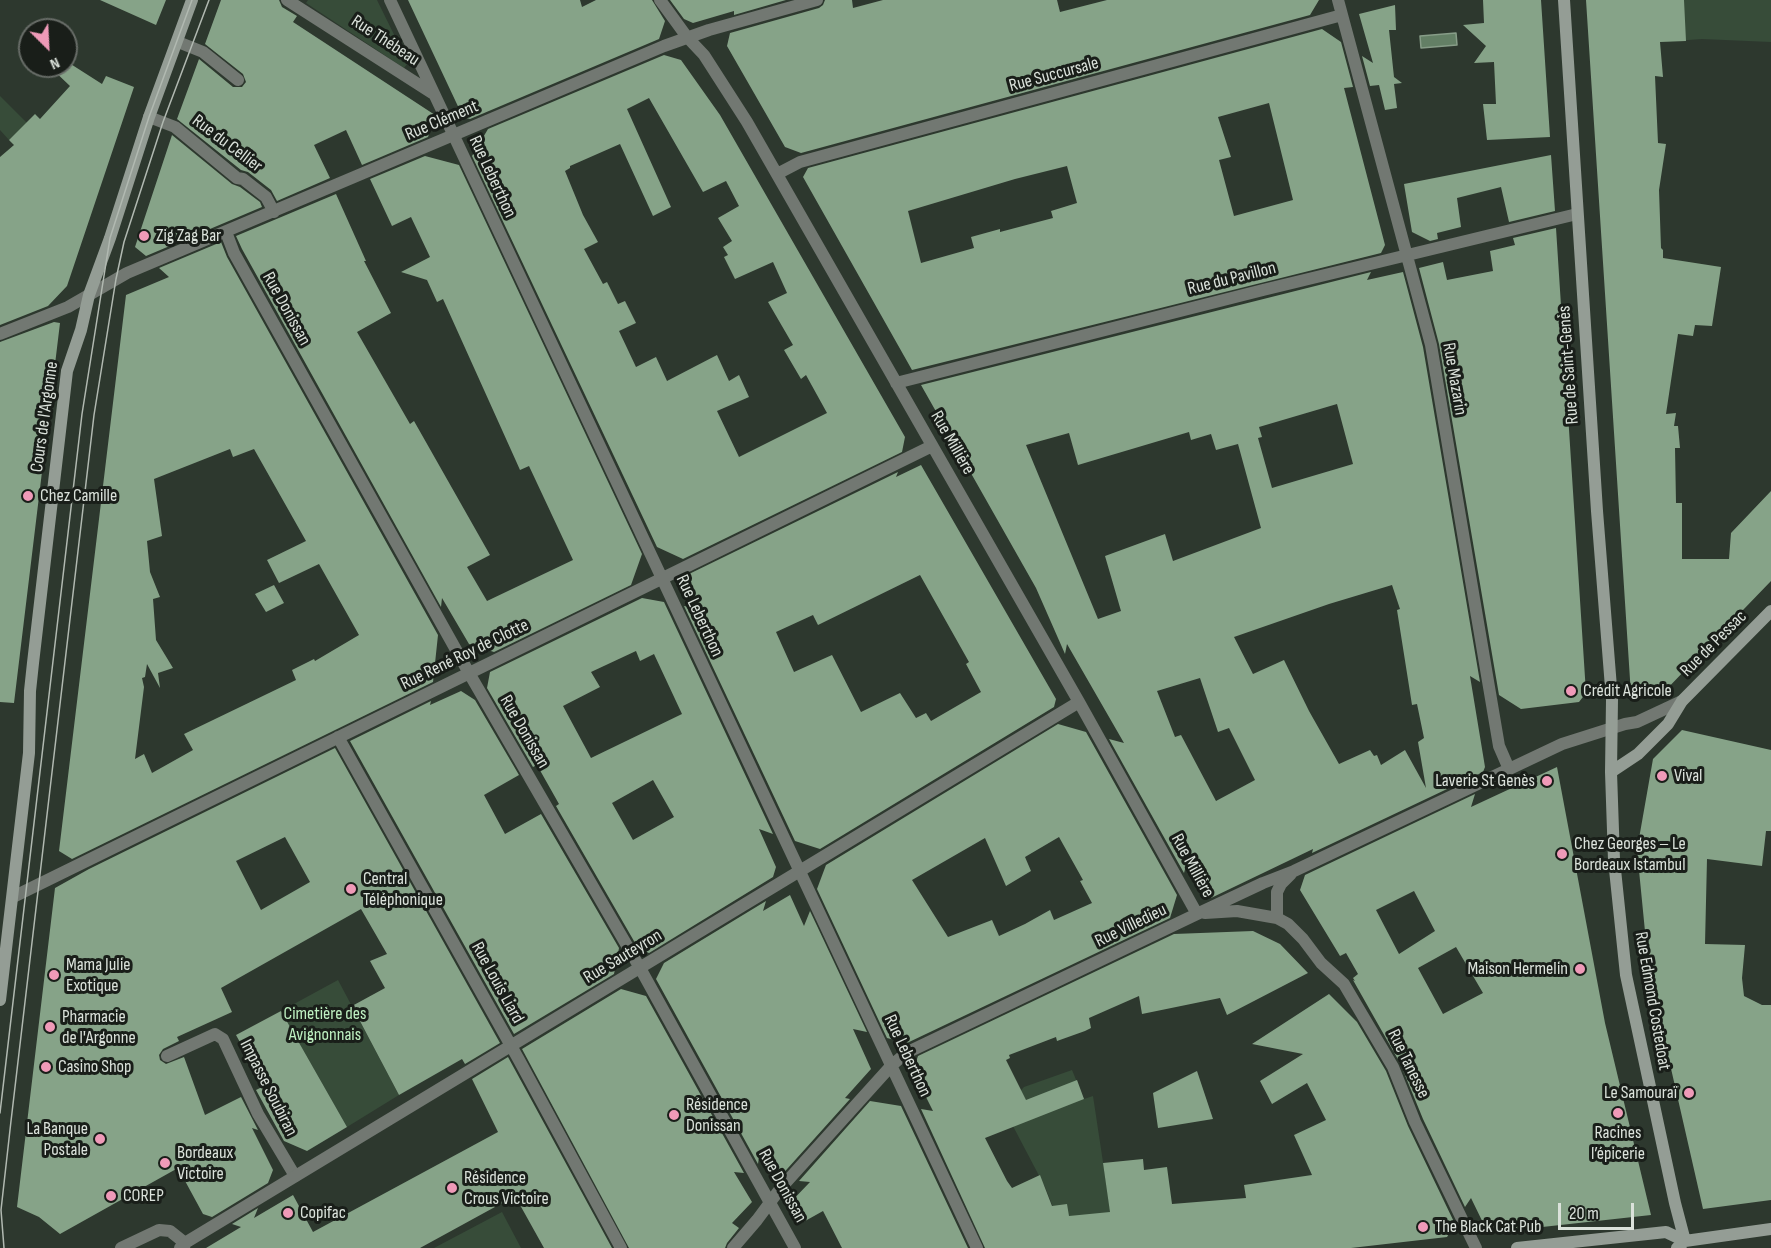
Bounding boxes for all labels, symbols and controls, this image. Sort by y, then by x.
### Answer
street label: Rue Thébeau [347,11,423,71]
north arrow [18,18,78,78]
text: N [47,53,62,73]
street label: Rue Succursale [1007,53,1101,97]
street label: Rue Clément [402,96,482,146]
street label: Rue du Cellier [188,111,266,177]
street label: Rue Leberthon [464,133,520,221]
place label: Zig Zag Bar [156,225,221,247]
marker: Zig Zag Bar [137,229,151,243]
street label: Rue du Pavillon [1186,258,1278,300]
street label: Rue Donissan [257,269,315,349]
street label: Rue de Saint-Genès [1554,305,1584,425]
street label: Rue Mazarin [1437,341,1471,417]
street label: Cours de l'Argonne [27,360,63,474]
street label: Rue Millière [925,407,979,479]
place label: Chez Camille [40,485,117,507]
marker: Chez Camille [21,489,35,503]
street label: Rue Leberthon [671,572,727,660]
street label: Rue de Pessac [1676,606,1752,682]
street label: Rue René Roy de Clotte [398,615,532,695]
place label: Crédit Agricole [1583,680,1672,702]
marker: Crédit Agricole [1564,684,1578,698]
street label: Rue Donissan [494,692,554,772]
place label: Vival [1674,765,1702,787]
marker: Vival [1655,769,1669,783]
place label: Laverie St Genès [1435,770,1535,792]
marker: Laverie St Genès [1540,774,1554,788]
street label: Rue Millière [1166,830,1218,902]
place label: Chez Georges – Le Bordeaux Istambul [1574,833,1686,876]
marker: Chez Georges – Le Bordeaux Istambul [1555,847,1569,861]
place label: Central Téléphonique [363,868,443,910]
marker: Central Téléphonique [344,882,358,896]
street label: Rue Villedieu [1092,899,1170,953]
street label: Rue Sauteyron [580,925,666,989]
street label: Rue Edmond Costedoat [1629,930,1675,1072]
street label: Rue Louis Liard [466,939,528,1027]
place label: Mama Julie Exotique [66,954,130,996]
place label: Maison Hermelin [1467,958,1568,980]
marker: Maison Hermelin [1573,962,1587,976]
marker: Mama Julie Exotique [47,968,61,982]
park label: Cimetière des Avignonnais [283,1003,367,1046]
place label: Pharmacie de l'Argonne [62,1006,136,1048]
street label: Rue Leberthon [879,1012,935,1100]
marker: Pharmacie de l'Argonne [43,1020,57,1034]
street label: Rue Tanesse [1382,1026,1434,1102]
street label: Impasse Soubiran [234,1036,302,1140]
place label: Casino Shop [58,1056,132,1078]
marker: Casino Shop [39,1060,53,1074]
place label: Le Samouraï [1604,1082,1677,1104]
marker: Le Samouraï [1682,1086,1696,1100]
place label: Résidence Donissan [686,1094,748,1136]
marker: Racines l’épicerie [1611,1106,1625,1120]
marker: Résidence Donissan [667,1108,681,1122]
place label: La Banque Postale [27,1118,88,1160]
place label: Racines l’épicerie [1591,1122,1645,1164]
marker: La Banque Postale [93,1132,107,1146]
place label: Bordeaux Victoire [177,1142,233,1184]
street label: Rue Donissan [753,1146,811,1226]
marker: Bordeaux Victoire [158,1156,172,1170]
place label: Résidence Crous Victoire [464,1167,549,1210]
marker: Résidence Crous Victoire [445,1181,459,1195]
place label: COREP [123,1185,164,1207]
marker: COREP [104,1189,118,1203]
scale bar [1561,1191,1638,1229]
place label: Copifac [300,1202,346,1224]
text: 20 m [1569,1203,1599,1224]
marker: Copifac [281,1206,295,1220]
place label: The Black Cat Pub [1435,1216,1541,1238]
marker: The Black Cat Pub [1416,1220,1430,1234]

